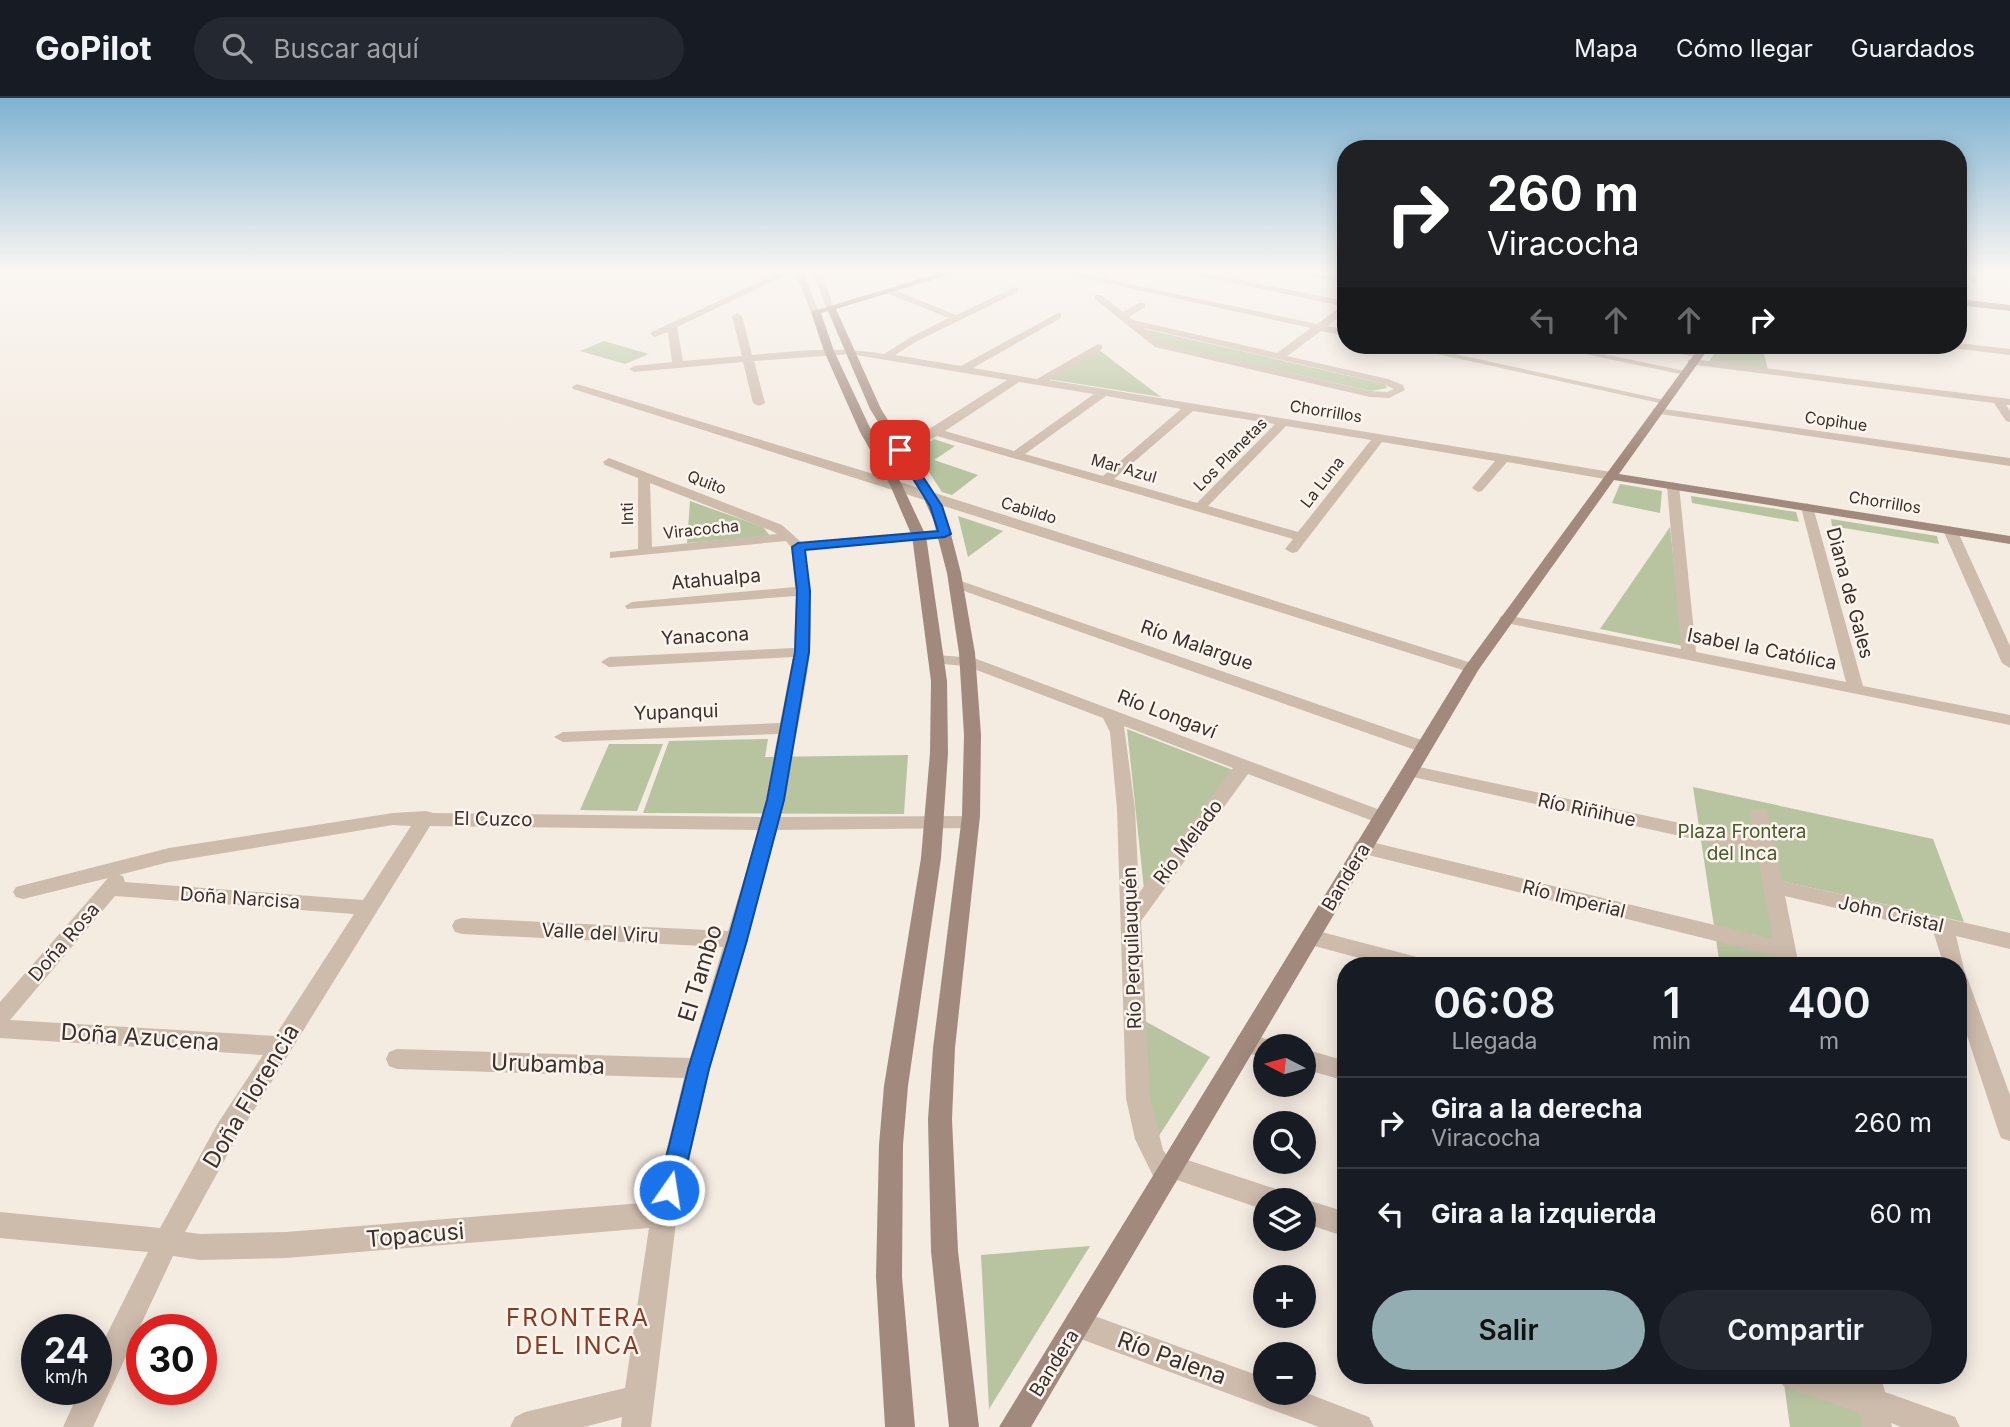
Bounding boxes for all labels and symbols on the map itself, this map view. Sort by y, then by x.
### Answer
street label: Chorrillos [1288,395,1364,427]
street label: Copihue [1803,407,1869,435]
street label: Los Planetas [1189,413,1271,495]
pin [870,420,930,480]
street label: Mar Azul [1089,449,1159,487]
street label: La Luna [1296,452,1348,512]
street label: Quito [685,465,729,499]
street label: Chorrillos [1847,486,1923,518]
street label: Cabildo [999,492,1059,528]
street label: Inti [617,502,637,526]
street label: Viracocha [662,515,740,543]
street label: Diana de Gales [1821,525,1879,661]
street label: Atahualpa [670,564,762,594]
street label: Río Malargue [1138,615,1256,675]
street label: Yanacona [660,622,750,650]
street label: Isabel la Católica [1685,623,1839,675]
street label: Río Longaví [1114,685,1220,744]
street label: Yupanqui [633,699,719,725]
street label: Río Riñihue [1536,788,1638,832]
street label: Río Melado [1149,795,1227,889]
street label: El Cuzco [453,807,533,831]
park label: Plaza Frontera del Inca [1678,820,1806,865]
street label: Bandera [1317,839,1375,915]
street label: Río Perquilauquén [1118,866,1146,1030]
street label: Río Imperial [1520,875,1628,923]
street label: Doña Narcisa [179,882,301,914]
street label: John Cristal [1836,891,1946,937]
street label: Doña Rosa [24,898,104,986]
street label: Valle del Viru [541,918,659,948]
street label: El Tambo [672,921,728,1025]
street label: Doña Azucena [60,1018,220,1056]
street label: Doña Florencia [197,1019,305,1173]
north arrow [1253,1034,1316,1097]
street label: Urubamba [491,1048,605,1080]
position arrow [632,1153,706,1227]
street label: Topacusi [365,1217,465,1253]
district label: FRONTERA DEL INCA [506,1303,650,1360]
speed limit sign: 30 [126,1314,217,1405]
street label: Bandera [1024,1325,1084,1401]
street label: Río Palena [1114,1325,1230,1391]

